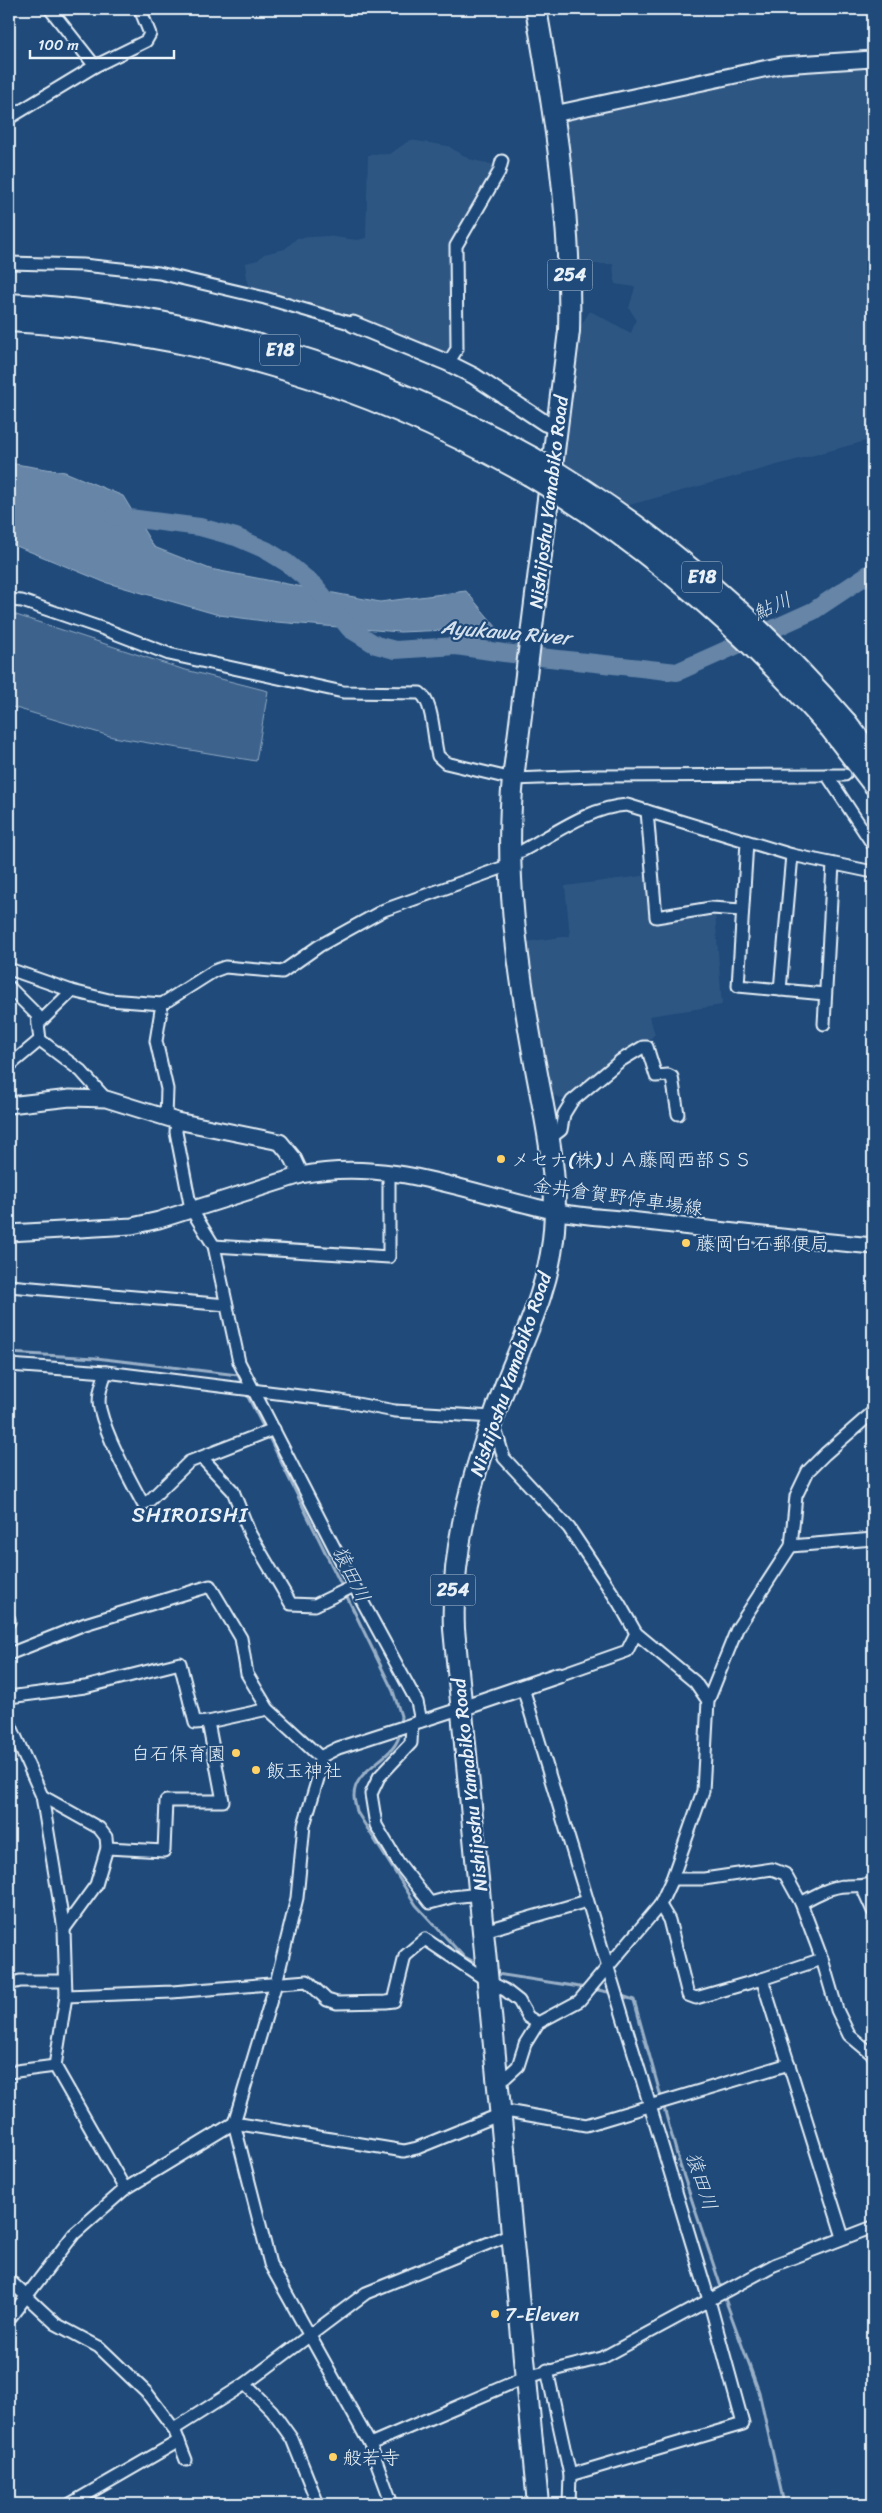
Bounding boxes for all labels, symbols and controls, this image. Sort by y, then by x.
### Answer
scale bar [30,28,174,60]
text: 100 m [38,32,79,58]
road number: 254 [548,260,592,290]
road number: E18 [260,334,300,366]
street label: Nishijoshu Yamabiko Road [519,392,578,610]
road number: E18 [682,562,722,592]
water label: 鮎川 [747,582,798,631]
water label: Ayukawa River [439,609,576,656]
place label: メセナ(株)ＪＡ藤岡西部ＳＳ [511,1143,752,1176]
marker: メセナ(株)ＪＡ藤岡西部ＳＳ [495,1153,507,1165]
street label: 金井倉賀野停車場線 [531,1168,705,1225]
place label: 藤岡白石郵便局 [696,1227,829,1260]
marker: 藤岡白石郵便局 [680,1237,692,1249]
street label: Nishijoshu Yamabiko Road [460,1266,562,1481]
district label: SHIROISHI [132,1496,249,1534]
water label: 猿田川 [323,1540,380,1609]
road number: 254 [430,1574,476,1606]
street label: Nishijoshu Yamabiko Road [442,1675,497,1893]
place label: 白石保育園 [131,1737,226,1770]
marker: 白石保育園 [230,1747,242,1759]
place label: 飯玉神社 [266,1754,342,1787]
marker: 飯玉神社 [250,1764,262,1776]
water label: 猿田川 [676,2147,727,2215]
place label: 7-Eleven [505,2298,579,2331]
marker: 7-Eleven [489,2308,501,2320]
place label: 般若寺 [343,2441,400,2474]
marker: 般若寺 [327,2451,339,2463]

